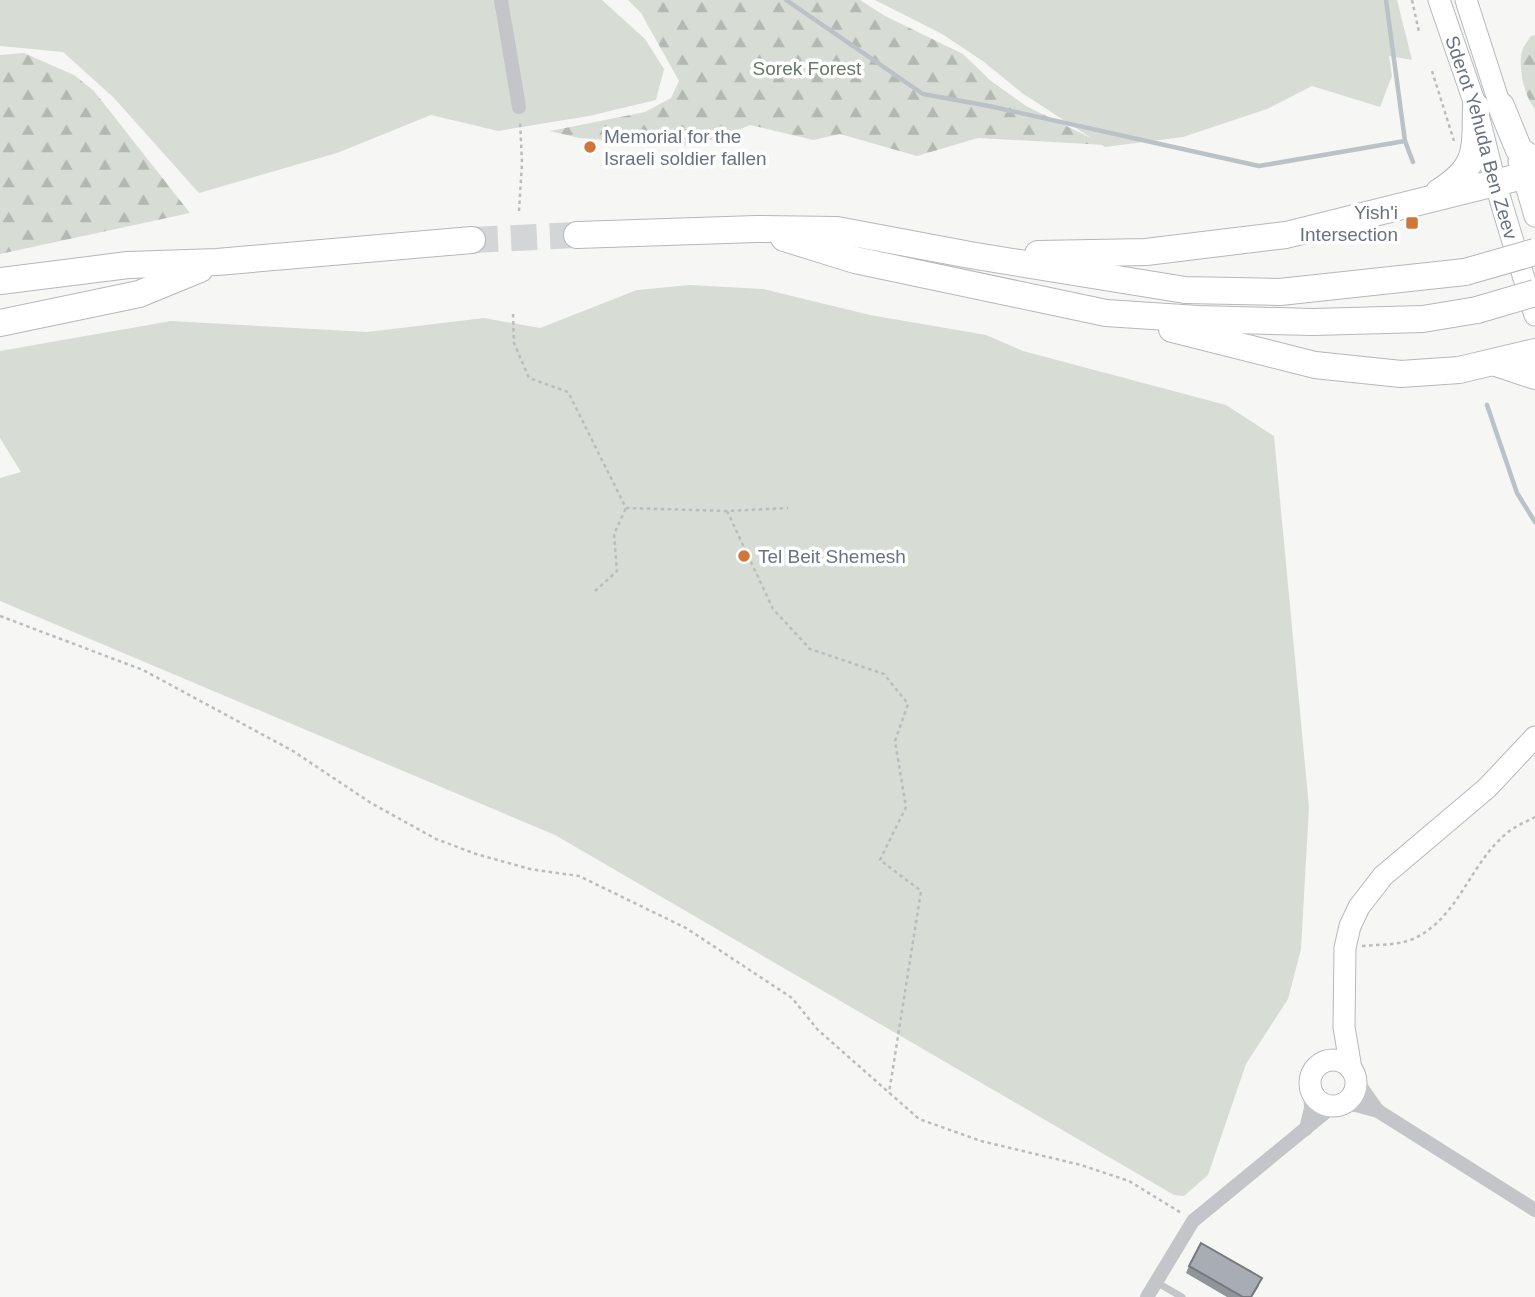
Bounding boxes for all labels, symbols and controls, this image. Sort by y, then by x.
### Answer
street label: Sderot Yehuda Ben Zeev [1441,33,1522,242]
park label: Sorek Forest [753,58,862,79]
place label: Memorial for the Israeli soldier fallen [604,126,767,169]
marker: Memorial for the Israeli soldier fallen [582,139,598,155]
place label: Yish'i Intersection [1300,202,1398,245]
marker: Yish'i Intersection [1404,215,1420,231]
place label: Tel Beit Shemesh [758,546,906,567]
marker: Tel Beit Shemesh [736,548,752,564]

